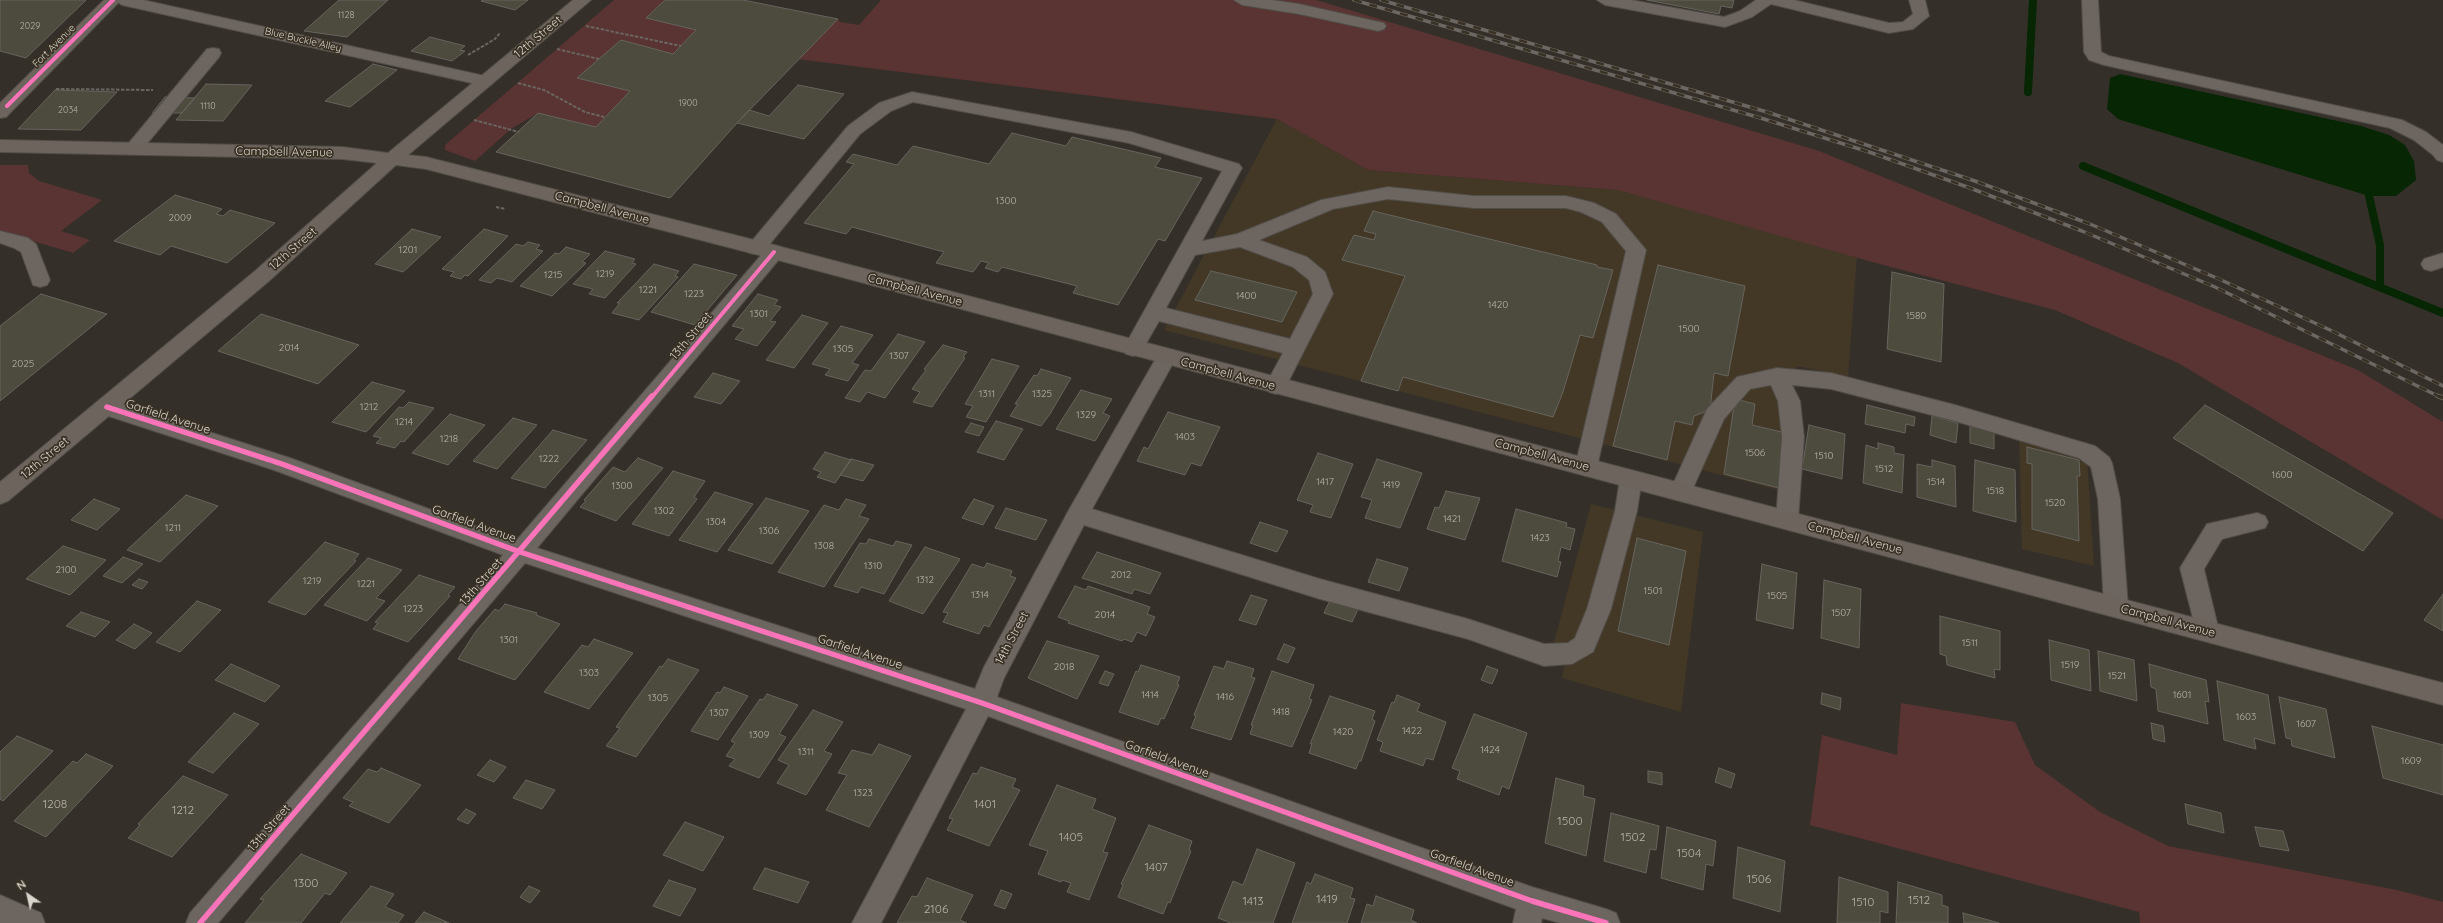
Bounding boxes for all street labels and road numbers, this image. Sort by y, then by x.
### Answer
street label: 12th Street [511,13,565,61]
street label: Fort Avenue [30,22,78,70]
street label: Blue Buckle Alley [263,25,343,55]
street label: Campbell Avenue [235,144,333,160]
street label: Campbell Avenue [553,188,651,228]
street label: 12th Street [266,225,320,273]
street label: Campbell Avenue [866,270,964,310]
street label: 13th Street [667,309,715,363]
street label: Campbell Avenue [1179,354,1277,394]
street label: Garfield Avenue [124,397,212,437]
street label: 12th Street [18,434,72,482]
street label: Campbell Avenue [1493,435,1591,475]
street label: Garfield Avenue [430,502,518,546]
street label: Campbell Avenue [1806,518,1904,558]
street label: 13th Street [457,556,505,608]
street label: Campbell Avenue [2119,601,2217,641]
street label: 14th Street [992,609,1032,667]
street label: Garfield Avenue [816,632,904,672]
street label: Garfield Avenue [1123,737,1211,781]
street label: 13th Street [245,802,293,854]
street label: Garfield Avenue [1428,846,1516,890]

